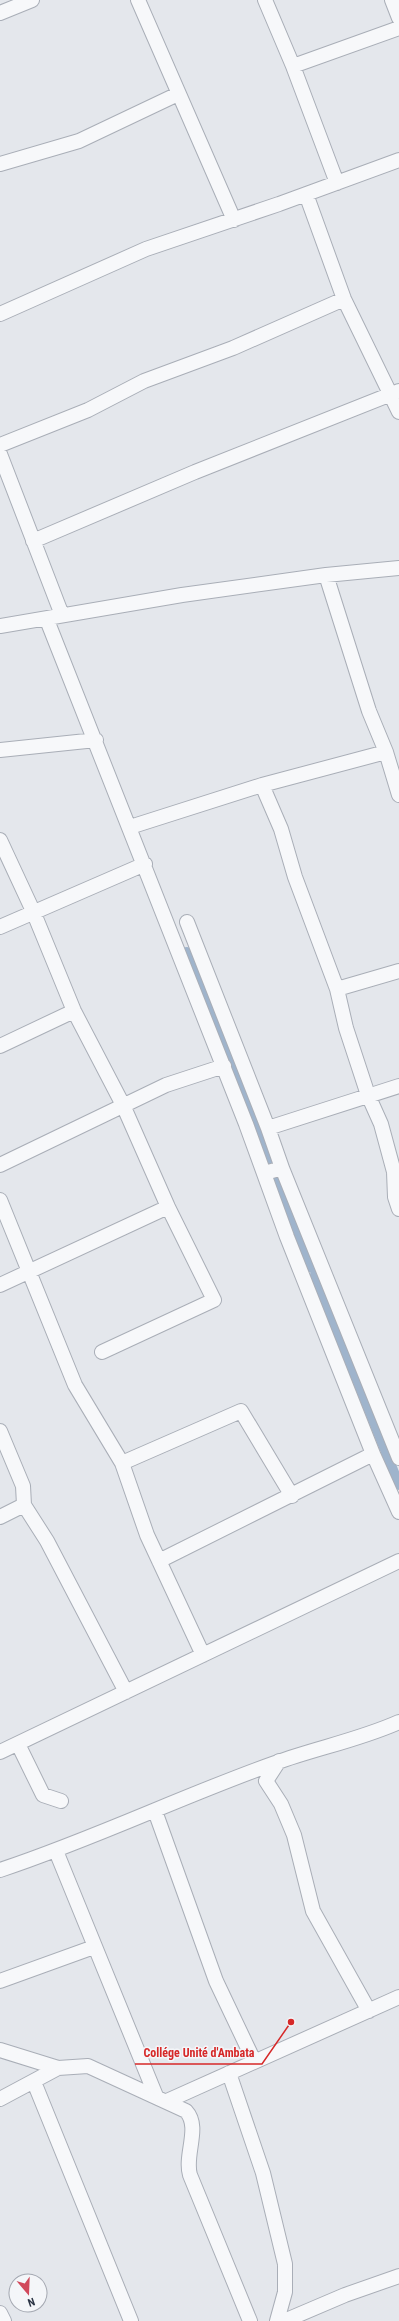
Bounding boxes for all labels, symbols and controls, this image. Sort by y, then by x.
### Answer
callout: Collége Unité d'Ambata [135,2040,262,2064]
text: Collége Unité d'Ambata [143,2046,255,2060]
north arrow [8,2273,48,2313]
text: N [26,2295,36,2309]

